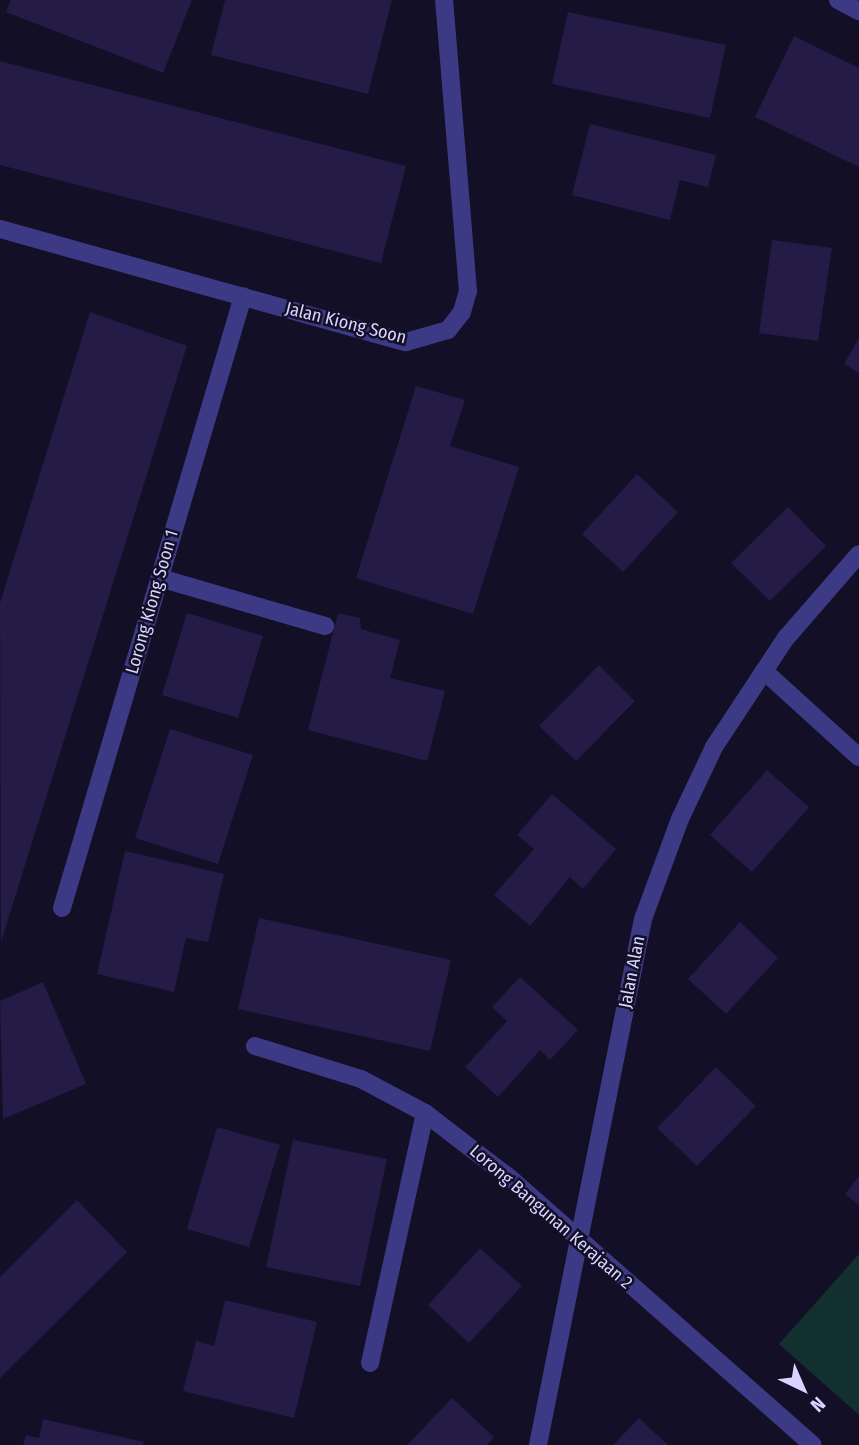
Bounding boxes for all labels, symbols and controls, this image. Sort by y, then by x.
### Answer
street label: Jalan Kiong Soon [283,298,409,348]
street label: Lorong Kiong Soon 1 [121,528,183,676]
street label: Jalan Alan [614,934,650,1010]
street label: Lorong Bangunan Kerajaan 2 [465,1140,637,1294]
north arrow [768,1354,838,1424]
text: N [806,1392,830,1417]

